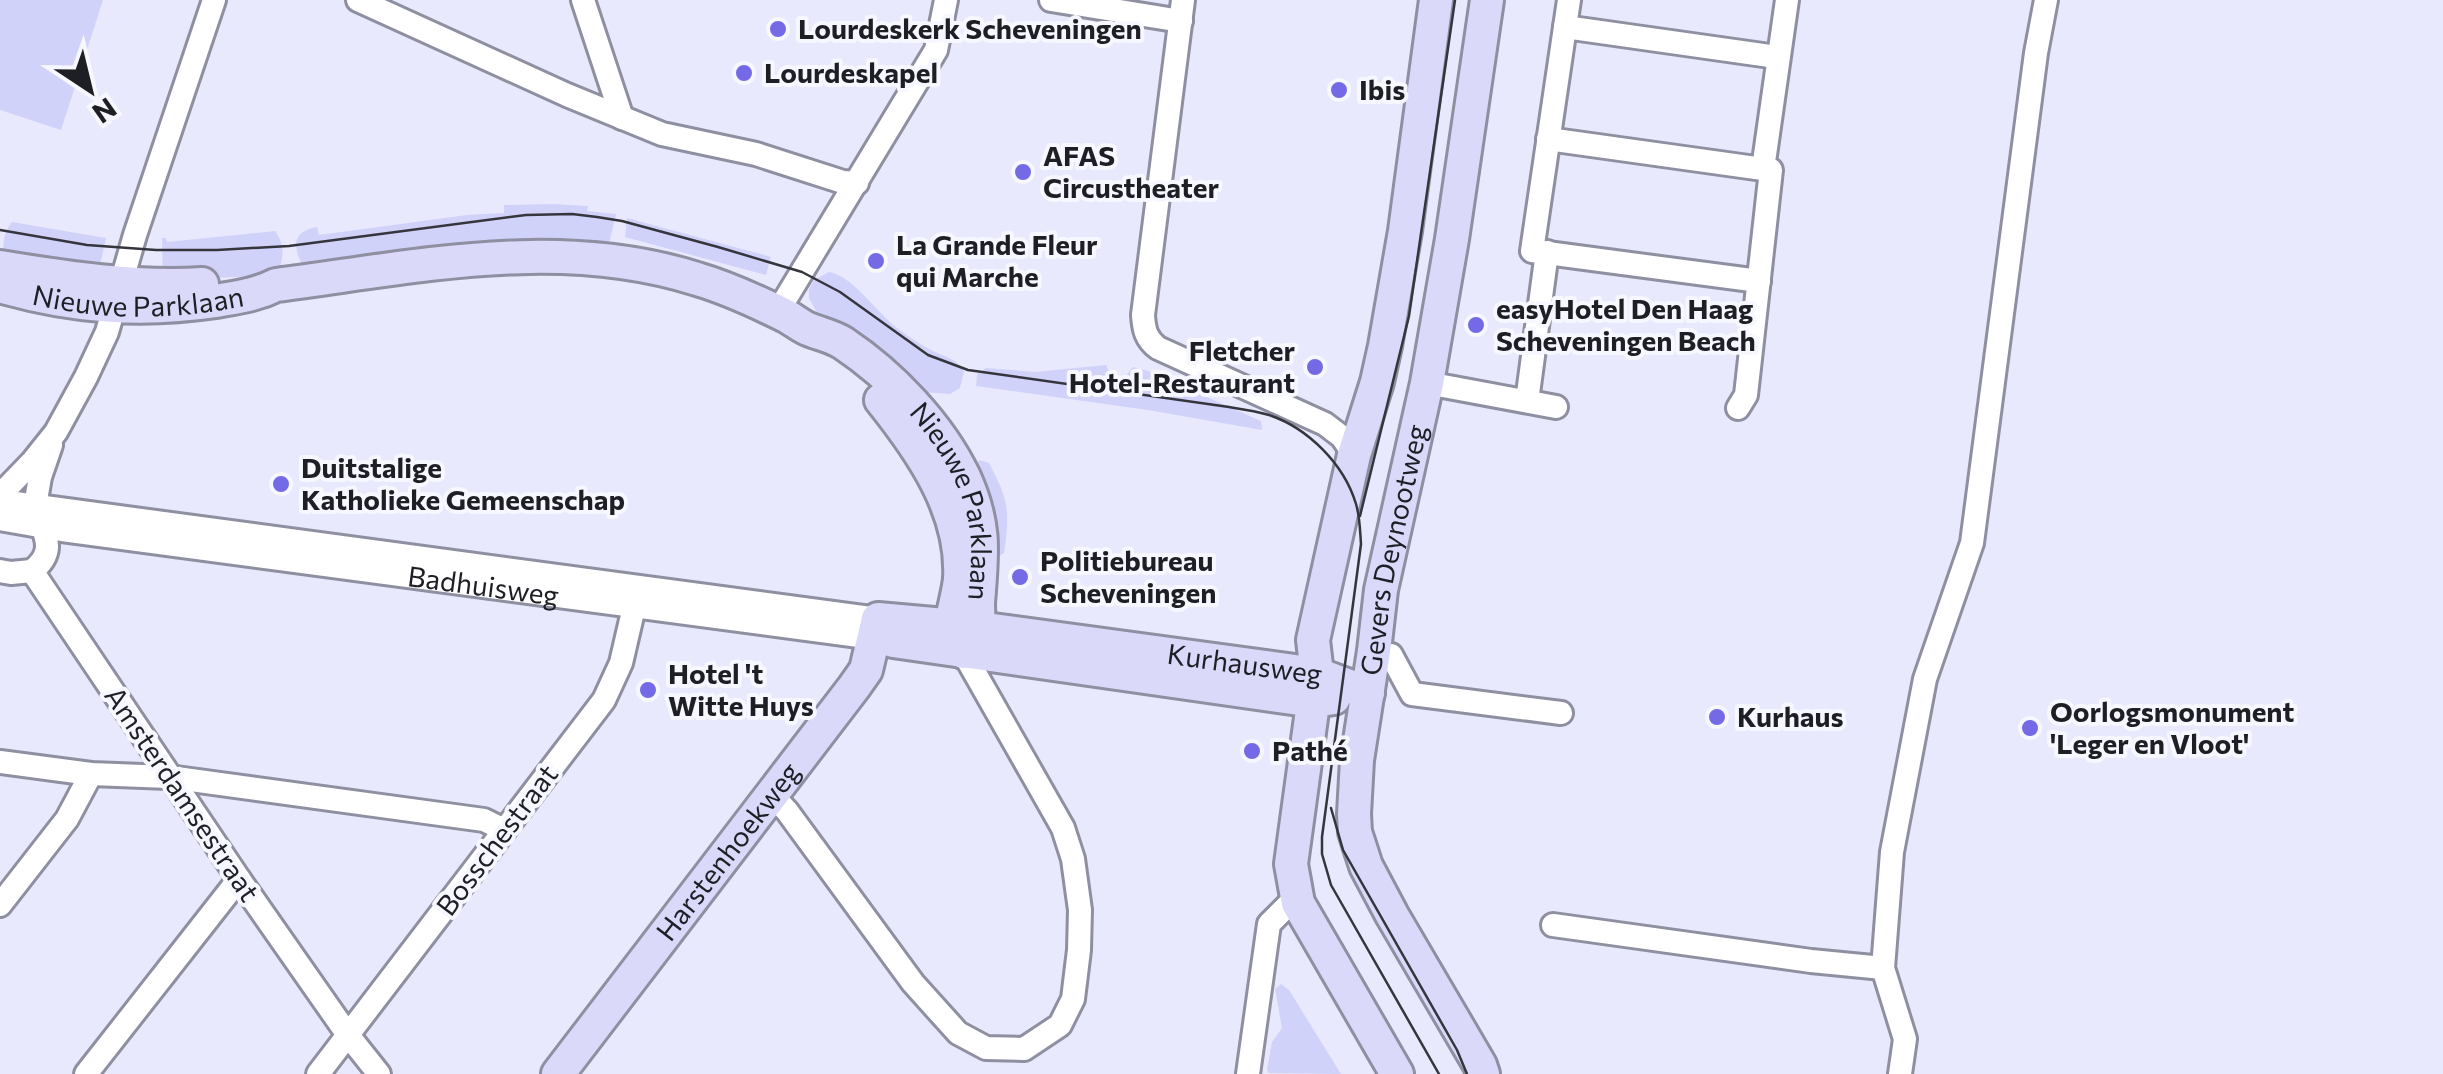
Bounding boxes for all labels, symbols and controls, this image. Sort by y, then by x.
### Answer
place label: Lourdeskerk Scheveningen [798,11,1142,45]
marker: Lourdeskerk Scheveningen [767,18,789,40]
north arrow [40,40,140,140]
place label: Lourdeskapel [764,55,938,89]
marker: Lourdeskapel [733,62,755,84]
place label: Ibis [1359,72,1405,106]
marker: Ibis [1328,79,1350,101]
text: N [87,91,123,131]
place label: AFAS Circustheater [1043,138,1220,204]
marker: AFAS Circustheater [1012,161,1034,183]
place label: La Grande Fleur qui Marche [896,227,1098,293]
marker: La Grande Fleur qui Marche [865,250,887,272]
street label: Nieuwe Parklaan [30,277,246,323]
place label: easyHotel Den Haag Scheveningen Beach [1496,291,1756,357]
marker: easyHotel Den Haag Scheveningen Beach [1465,314,1487,336]
place label: Fletcher Hotel-Restaurant [1069,333,1295,399]
marker: Fletcher Hotel-Restaurant [1304,356,1326,378]
street label: Nieuwe Parklaan [904,395,999,602]
street label: Gevers Deynootweg [1352,421,1433,678]
place label: Duitstalige Katholieke Gemeenschap [301,450,625,516]
marker: Duitstalige Katholieke Gemeenschap [270,473,292,495]
place label: Politiebureau Scheveningen [1040,543,1216,609]
street label: Badhuisweg [406,558,561,612]
marker: Politiebureau Scheveningen [1009,566,1031,588]
street label: Kurhausweg [1165,636,1324,691]
place label: Hotel 't Witte Huys [668,656,814,722]
marker: Hotel 't Witte Huys [637,679,659,701]
street label: Amsterdamsestraat [98,680,267,907]
place label: Oorlogsmonument 'Leger en Vloot' [2050,694,2295,760]
place label: Kurhaus [1737,699,1844,733]
marker: Kurhaus [1706,706,1728,728]
marker: Oorlogsmonument 'Leger en Vloot' [2019,717,2041,739]
place label: Pathé [1272,733,1348,767]
marker: Pathé [1241,740,1263,762]
street label: Harstenhoekweg [648,755,806,947]
street label: Bosschestraat [428,757,564,922]

